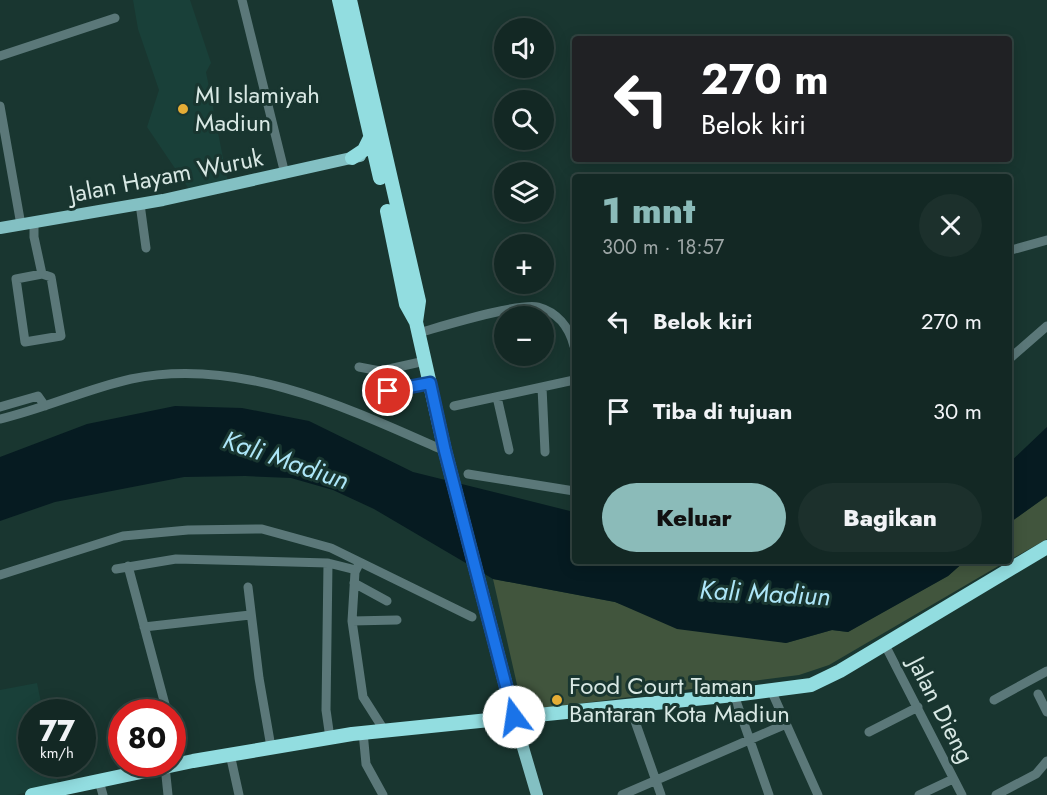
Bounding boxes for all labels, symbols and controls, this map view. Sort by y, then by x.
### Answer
map controls [494,18,554,366]
button: sound [494,18,554,78]
text: 270 m [701,49,829,110]
icon: left [602,60,680,138]
place label: MI Islamiyah Madiun [195,77,320,140]
button: search [494,90,554,150]
marker: MI Islamiyah Madiun [176,102,190,116]
text: Belok kiri [701,105,806,144]
street label: Jalan Hayam Wuruk [63,139,266,212]
button: layers [494,162,554,222]
text: 1 mnt [602,184,695,236]
button: close [919,194,982,257]
text: 300 m · 18:57 [602,233,724,262]
button: + [494,234,554,294]
icon: left [602,305,635,338]
text: Belok kiri [653,305,752,337]
text: 270 m [921,305,982,337]
button: − [494,306,554,366]
pin [362,365,413,416]
icon: arrive [371,374,404,407]
icon: arrive [602,395,635,428]
text: Tiba di tujuan [653,395,792,427]
text: 30 m [933,395,982,427]
water label: Kali Madiun [218,421,354,499]
button: Keluar [602,483,786,552]
button: Bagikan [798,483,982,552]
water label: Kali Madiun [699,571,831,615]
street label: Jalan Dieng [898,648,983,769]
place label: Food Court Taman Bantaran Kota Madiun [569,668,790,731]
position arrow [482,685,546,749]
marker: Food Court Taman Bantaran Kota Madiun [550,693,564,707]
speed limit sign: 80 [108,699,186,777]
text: 77 [39,709,75,752]
text: km/h [40,742,74,764]

